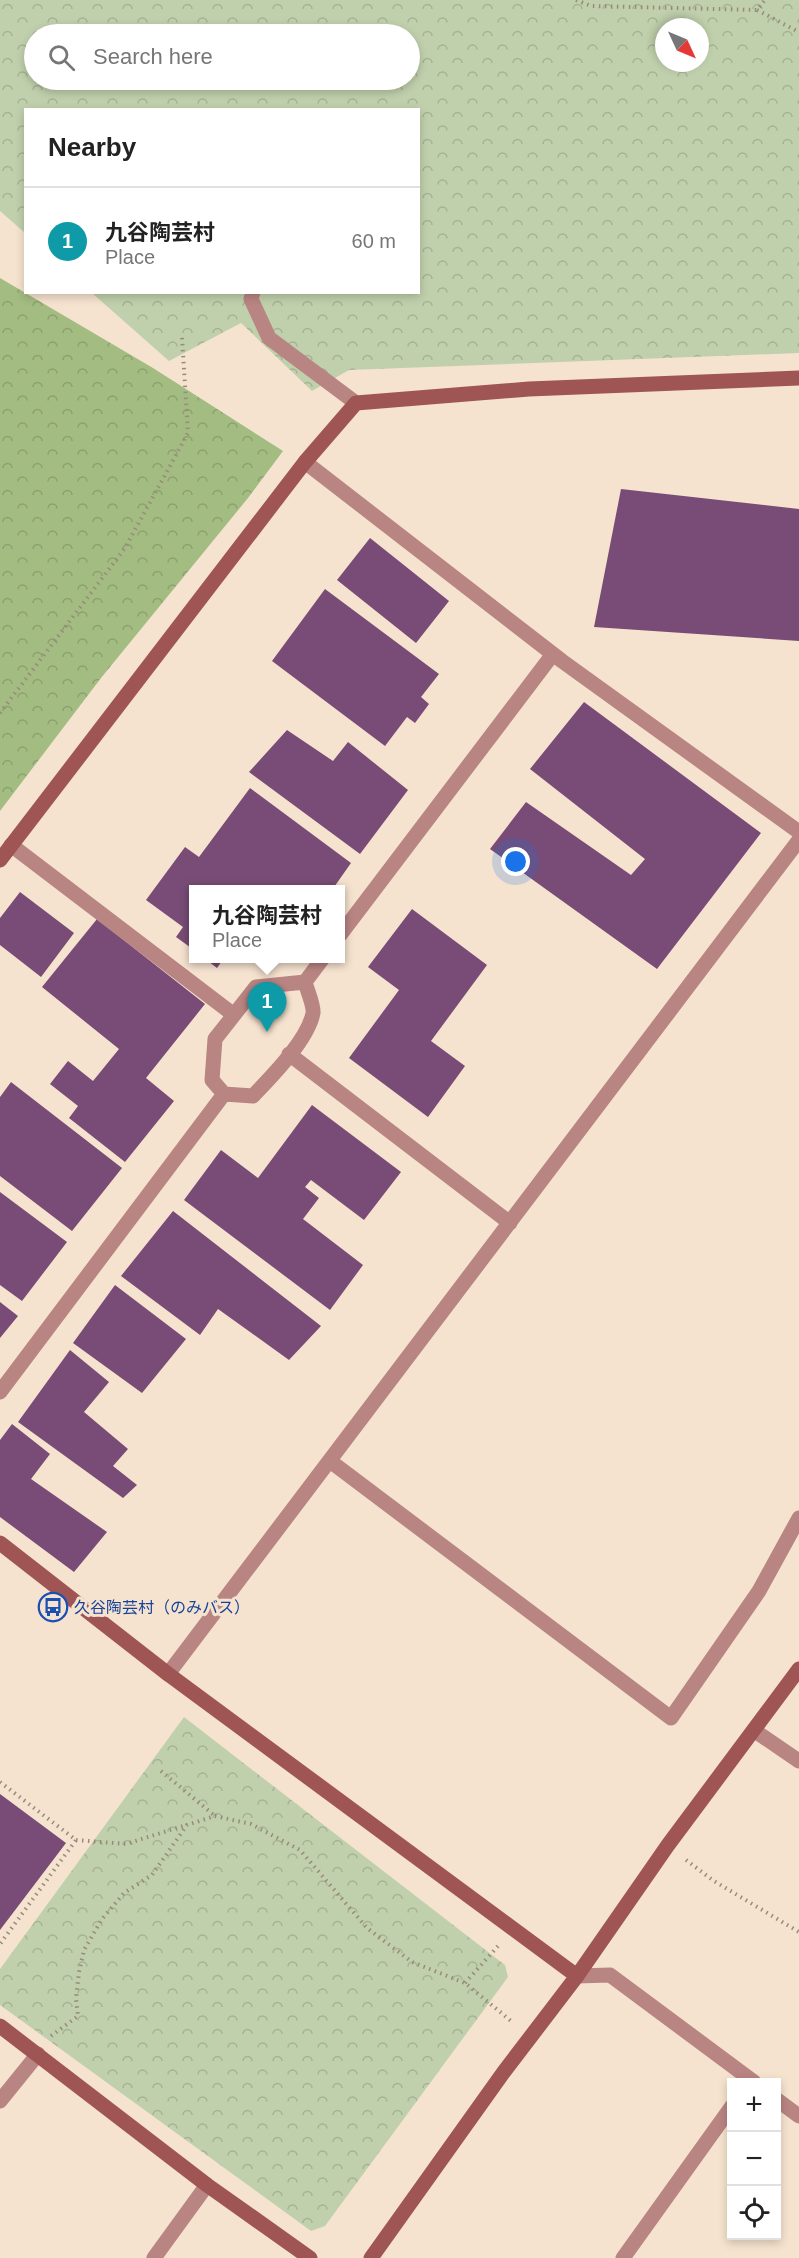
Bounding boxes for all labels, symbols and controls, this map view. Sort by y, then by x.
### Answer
north arrow [655,18,709,72]
search box [24,24,420,90]
icon: search [45,41,78,74]
text: Search here [93,44,213,69]
text: Nearby [48,132,136,162]
text: 九谷陶芸村 [105,220,215,245]
text: 1 [62,230,73,252]
text: 60 m [352,230,396,252]
text: Place [105,246,155,268]
your location [501,847,530,876]
popup [189,885,345,963]
text: 九谷陶芸村 [212,903,322,928]
text: Place [212,929,262,951]
pin: 1 [248,982,286,1032]
bus stop icon: 久谷陶芸村（のみバス） [37,1591,69,1623]
place label: 久谷陶芸村（のみバス） [74,1599,250,1616]
map controls [727,2078,781,2240]
button: + [727,2078,781,2132]
button: − [727,2132,781,2186]
button: locate [727,2186,781,2240]

